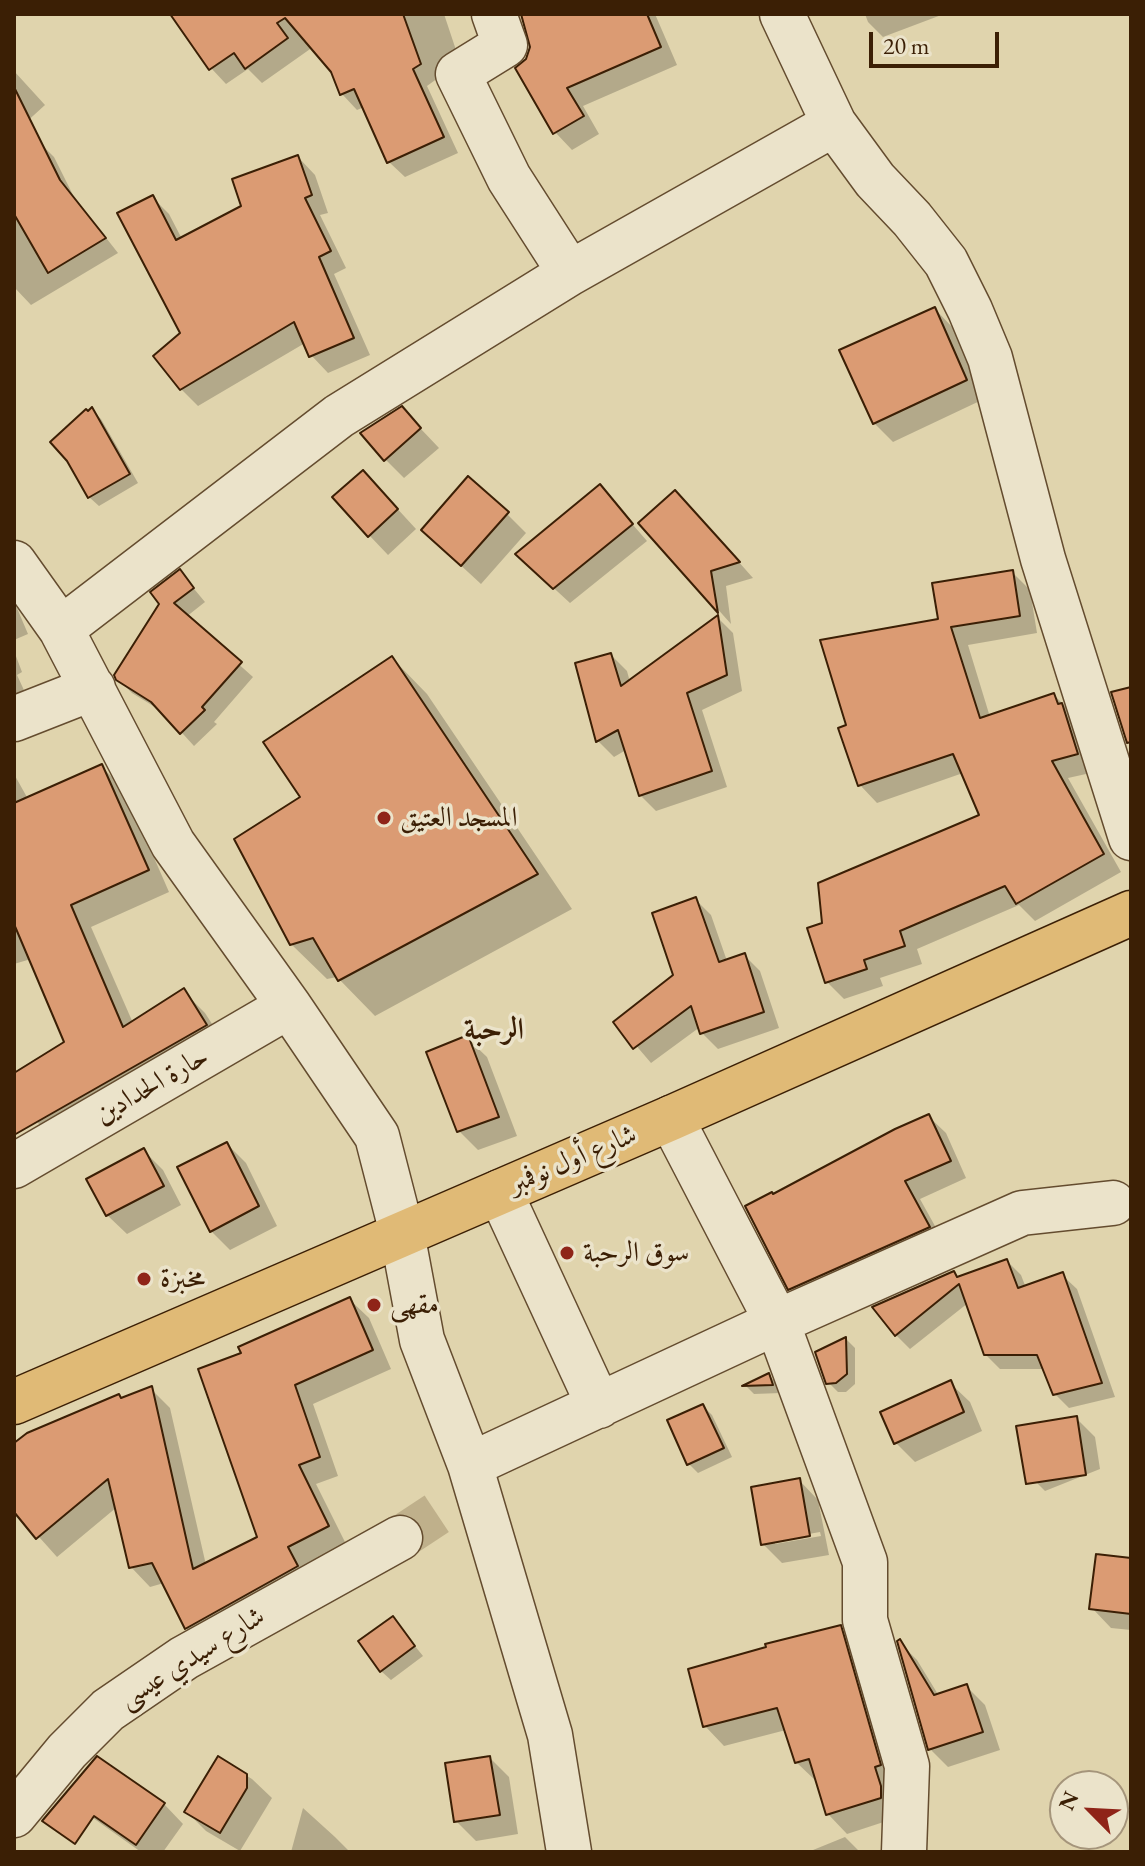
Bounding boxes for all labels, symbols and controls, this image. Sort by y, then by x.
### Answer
scale bar [873,16,1003,66]
text: 20 m [883,30,930,61]
place label: المسجد العتيق [400,801,518,835]
marker: المسجد العتيق [375,809,393,827]
district label: الرحبة [464,1013,524,1049]
street label: حارة الحدادين [89,1040,215,1132]
street label: شارع أول نوفمبر [504,1118,642,1202]
place label: سوق الرحبة [583,1236,689,1270]
marker: سوق الرحبة [558,1244,576,1262]
place label: مخبزة [160,1262,205,1296]
marker: مخبزة [135,1270,153,1288]
place label: مقهى [390,1288,439,1322]
marker: مقهى [365,1296,383,1314]
street label: شارع سيدي عيسى [113,1600,271,1716]
north arrow [1049,1770,1129,1850]
text: N [1052,1787,1085,1815]

